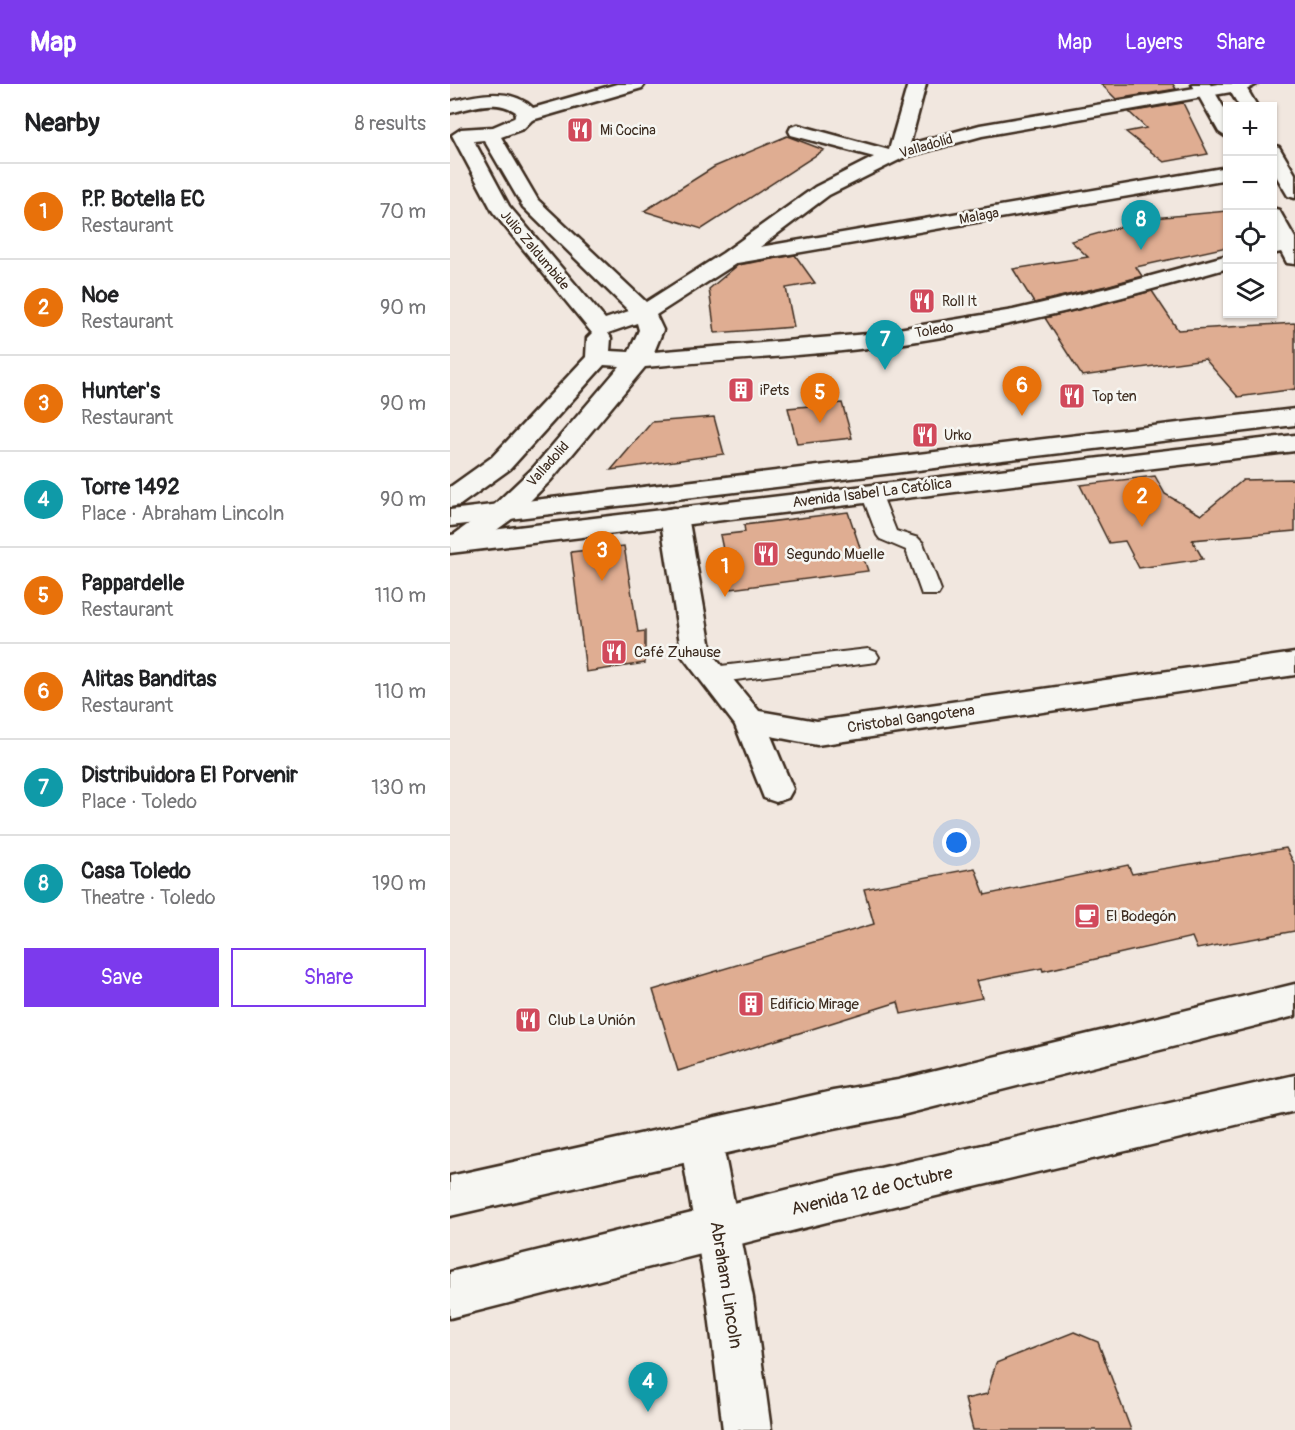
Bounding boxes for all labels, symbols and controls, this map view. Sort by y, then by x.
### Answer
text: Map [30,25,76,60]
text: Map [1057,29,1092,56]
text: Layers [1125,29,1183,56]
text: Share [1216,29,1265,56]
map controls [1223,102,1277,318]
button: + [1223,102,1277,156]
text: Nearby [24,107,100,139]
text: 8 results [355,111,426,136]
restaurant icon: Mi Cocina [565,115,595,145]
place label: Mi Cocina [600,122,656,139]
street label: Valladolid [897,130,955,162]
button: − [1223,156,1277,210]
text: P.P. Botella EC [81,185,205,213]
text: 1 [40,199,47,224]
text: 70 m [380,199,426,224]
pin: 8 [1122,200,1160,250]
street label: Malaga [958,204,1000,228]
street label: Julio Zaldumbide [497,207,573,293]
button: locate [1223,210,1277,264]
text: Restaurant [81,213,173,238]
button: layers [1223,264,1277,318]
text: Noe [81,281,119,309]
restaurant icon: Roll It [907,286,937,316]
place label: Roll It [942,293,977,310]
text: 2 [38,295,49,320]
text: 90 m [380,295,426,320]
text: Restaurant [81,309,173,334]
street label: Toledo [913,318,955,341]
pin: 7 [866,320,904,370]
pin: 6 [1002,366,1042,416]
pin: 5 [800,374,839,423]
building icon: iPets [726,375,756,405]
text: Hunter's [81,377,160,405]
restaurant icon: Top ten [1057,381,1087,411]
place label: iPets [760,382,790,399]
place label: Top ten [1092,388,1137,405]
text: 3 [38,391,49,416]
text: 90 m [380,391,426,416]
text: Restaurant [81,405,173,430]
restaurant icon: Urko [910,420,940,450]
place label: Urko [944,427,972,444]
street label: Valladolid [523,438,573,490]
text: Torre 1492 [81,473,180,501]
street label: Avenida Isabel La Católica [791,474,953,512]
pin: 2 [1122,478,1162,527]
text: 4 [38,487,49,512]
text: 90 m [380,487,426,512]
text: Place · Abraham Lincoln [81,501,284,526]
pin: 3 [582,532,622,581]
restaurant icon: Segundo Muelle [751,539,781,569]
place label: Segundo Muelle [786,545,885,564]
pin: 1 [706,548,744,597]
text: Pappardelle [81,569,184,597]
text: 5 [38,583,49,608]
text: 110 m [375,583,426,608]
text: Restaurant [81,597,173,622]
restaurant icon: Café Zuhause [599,637,629,667]
place label: Café Zuhause [634,643,721,662]
text: Alitas Banditas [81,665,216,693]
text: 6 [38,679,49,704]
text: 110 m [375,679,426,704]
text: Restaurant [81,693,173,718]
street label: Cristobal Gangotena [846,701,976,737]
text: Distribuidora El Porvenir [81,761,298,789]
text: 7 [38,775,49,800]
text: 130 m [371,775,426,800]
text: Place · Toledo [81,789,197,814]
your location [942,828,971,857]
text: Casa Toledo [81,857,191,885]
text: 8 [38,871,49,896]
text: 190 m [372,871,426,896]
text: Theatre · Toledo [81,885,216,910]
cafe icon: El Bodegón [1072,901,1102,931]
place label: El Bodegón [1106,907,1176,926]
button: Save [24,948,219,1007]
button: Share [231,948,426,1007]
building icon: Edificio Mirage [736,989,766,1019]
place label: Edificio Mirage [770,995,860,1014]
restaurant icon: Club La Unión [513,1005,543,1035]
place label: Club La Unión [548,1011,635,1030]
street label: Avenida 12 de Octubre [789,1161,955,1221]
street label: Abraham Lincoln [705,1220,747,1350]
pin: 4 [628,1362,668,1412]

